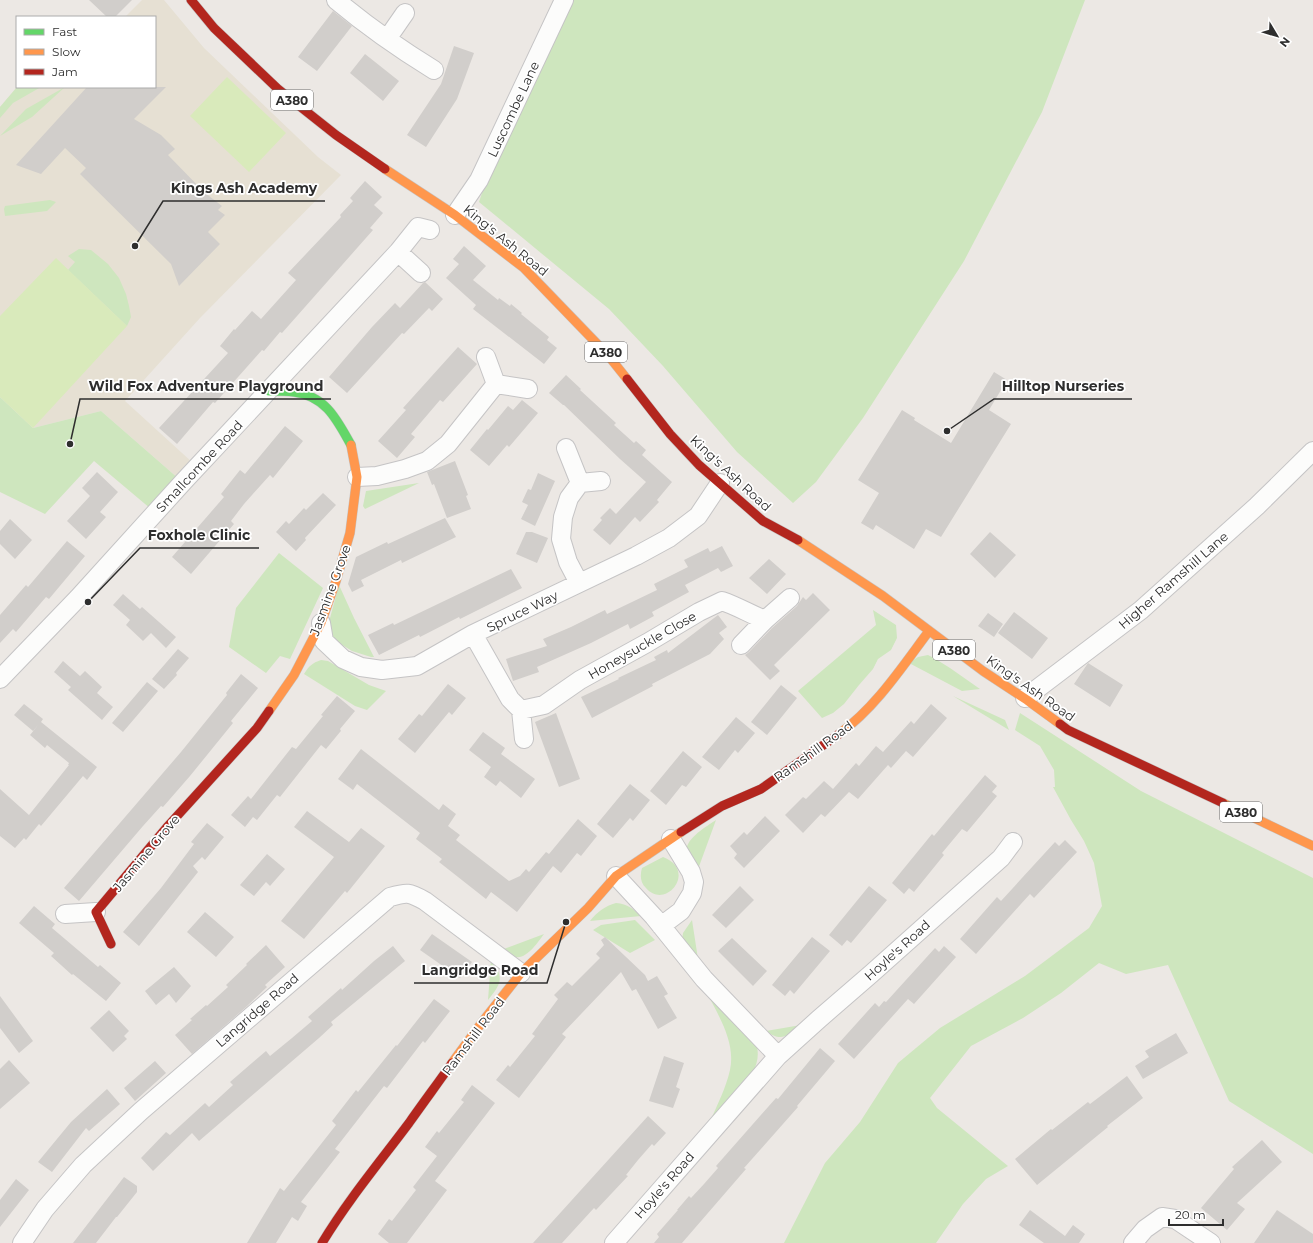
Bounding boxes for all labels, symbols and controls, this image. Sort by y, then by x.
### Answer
legend [16,16,156,88]
north arrow [1257,16,1297,56]
text: Fast [52,24,77,39]
text: N [1277,34,1293,50]
text: Slow [52,44,81,59]
street label: Luscombe Lane [484,58,542,159]
text: Jam [51,64,78,79]
road number: A380 [271,90,313,110]
callout: Kings Ash Academy [163,175,325,201]
text: Kings Ash Academy [171,179,318,197]
street label: King's Ash Road [460,201,552,279]
road number: A380 [585,342,627,362]
callout: Wild Fox Adventure Playground [80,373,331,399]
callout: Hilltop Nurseries [994,373,1132,399]
text: Wild Fox Adventure Playground [89,377,323,395]
text: Hilltop Nurseries [1002,377,1125,395]
street label: Smallcombe Road [152,417,246,515]
street label: King's Ash Road [687,431,775,515]
callout: Foxhole Clinic [140,522,259,548]
text: Foxhole Clinic [148,526,251,544]
street label: Higher Ramshill Lane [1115,528,1231,632]
street label: Jasmine Grove [306,542,354,639]
street label: Spruce Way [484,586,561,635]
street label: Honeysuckle Close [585,607,699,682]
road number: A380 [933,640,975,660]
street label: King's Ash Road [984,651,1078,725]
street label: Ramshill Road [770,717,856,785]
road number: A380 [1220,802,1262,822]
street label: Jasmine Grove [108,811,183,896]
street label: Hoyle's Road [861,916,933,984]
callout: Langridge Road [414,957,547,983]
text: Langridge Road [422,961,538,979]
street label: Langridge Road [212,970,302,1050]
street label: Ramshill Road [438,994,508,1078]
street label: Hoyle's Road [631,1148,697,1222]
scale bar [1169,1201,1223,1227]
text: 20 m [1175,1207,1206,1222]

